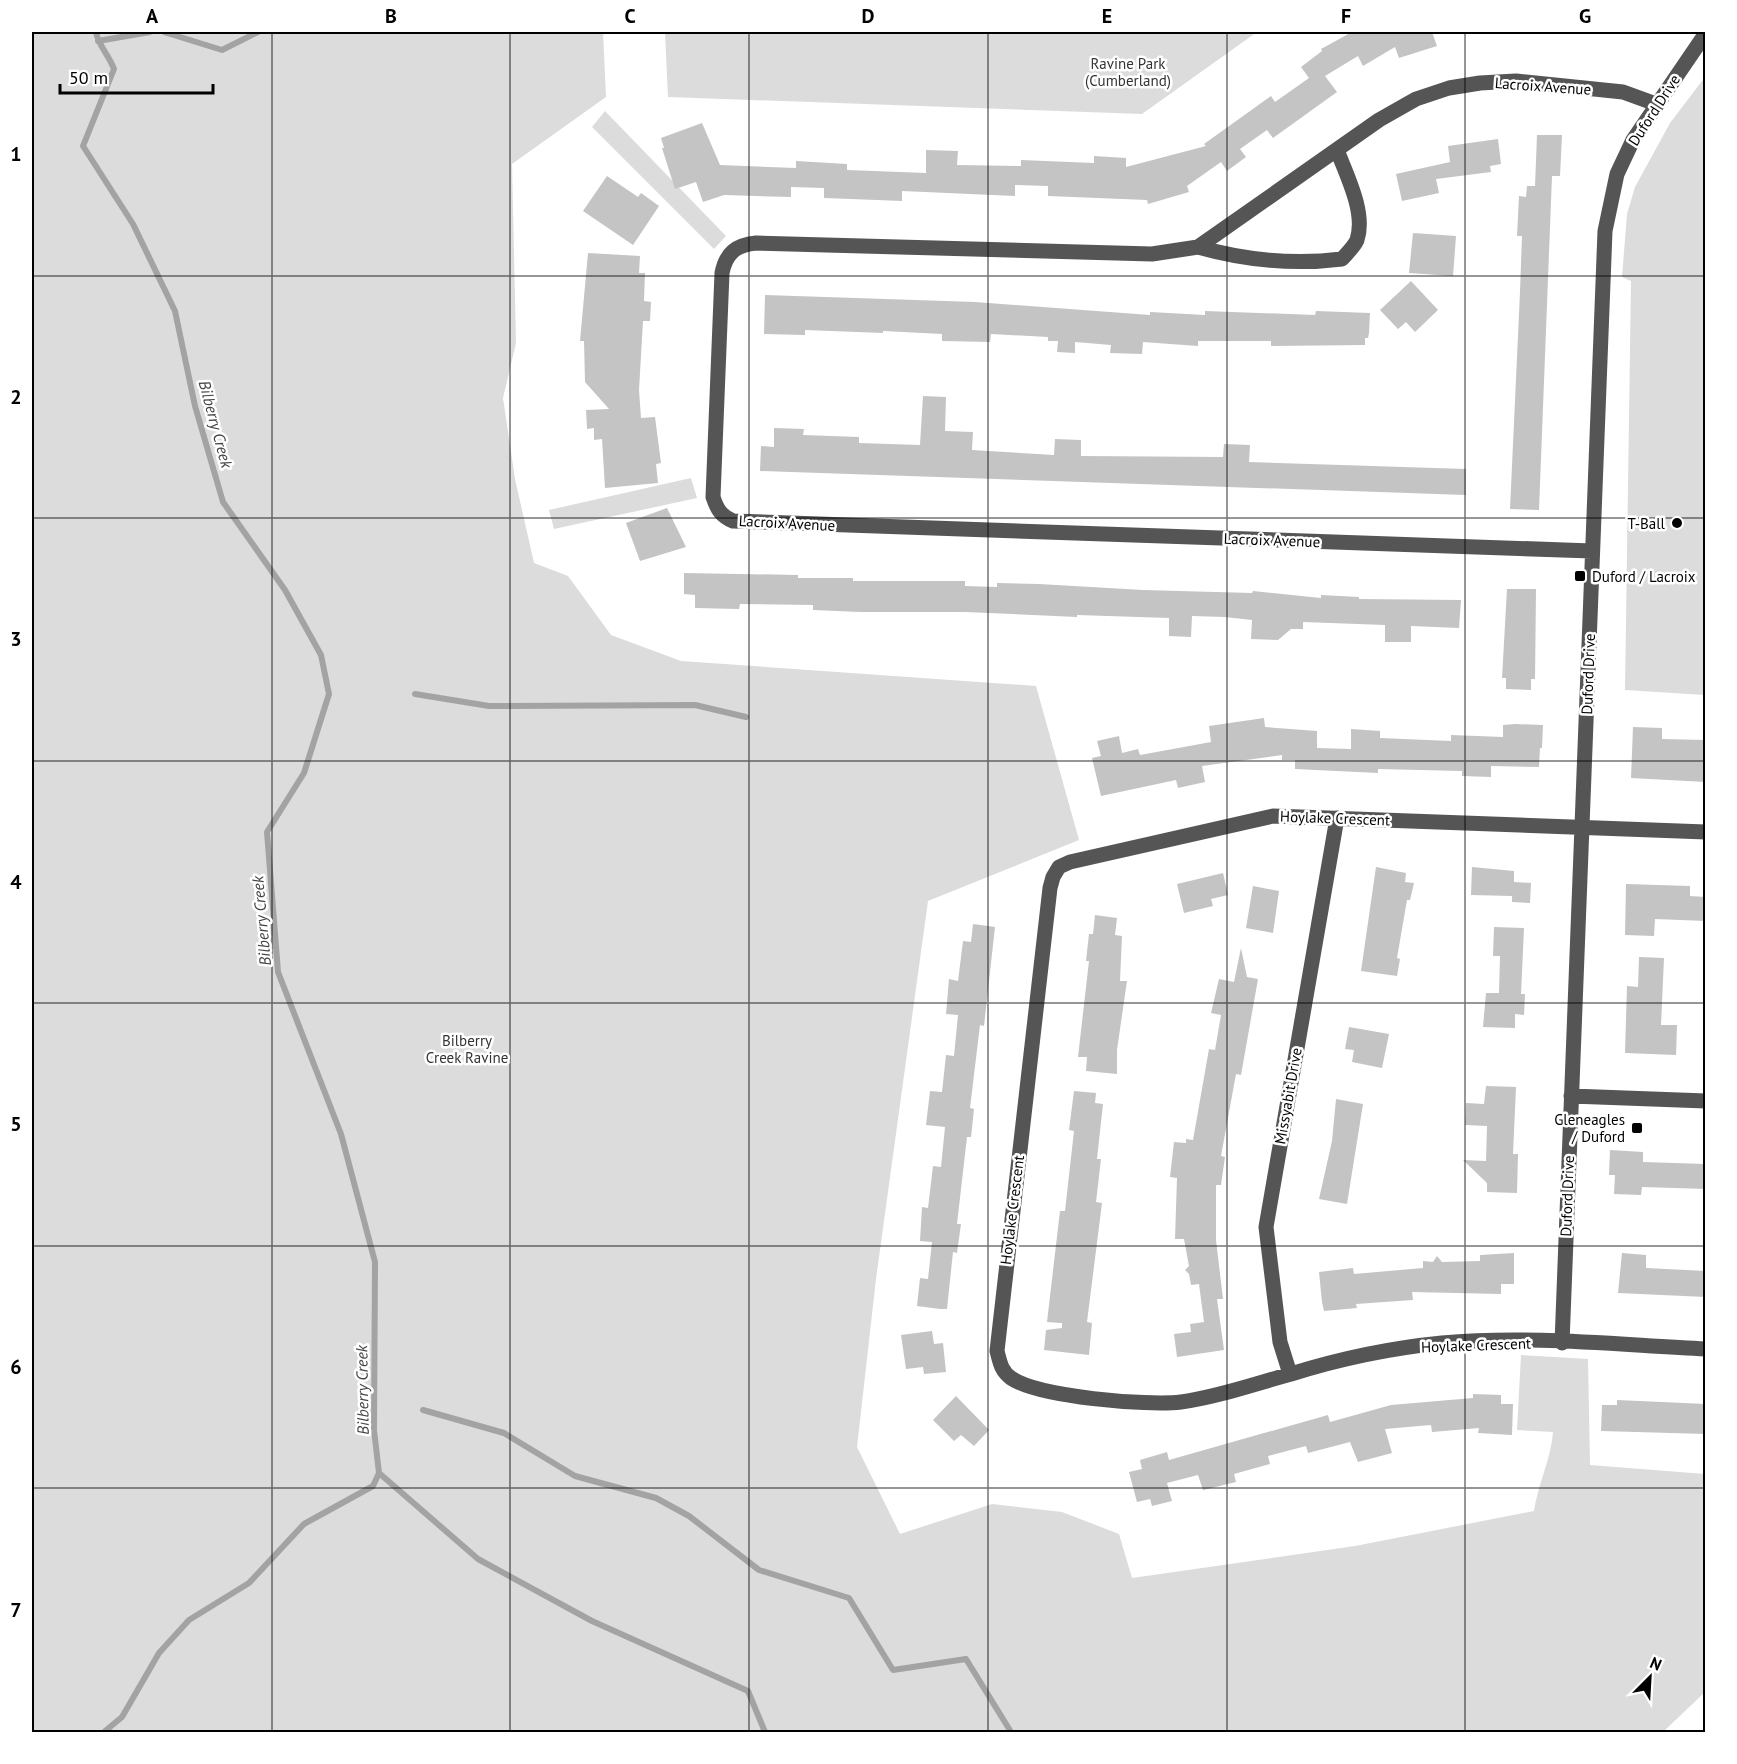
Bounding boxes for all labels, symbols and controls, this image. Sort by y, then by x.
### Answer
text: A [146,3,159,29]
text: B [385,3,397,29]
text: C [624,3,636,29]
text: D [862,3,875,29]
text: E [1102,3,1112,29]
text: F [1341,3,1351,29]
text: G [1579,3,1591,29]
park label: Ravine Park (Cumberland) [1085,54,1171,90]
scale bar [60,57,213,95]
text: 50 m [69,66,108,89]
street label: Duford Drive [1624,71,1684,149]
street label: Lacroix Avenue [1494,73,1592,99]
text: 1 [10,141,22,167]
water label: Bilberry Creek [195,378,238,471]
text: 2 [10,384,22,410]
street label: Lacroix Avenue [738,511,836,535]
place label: T-Ball [1628,514,1666,533]
marker: T-Ball [1670,516,1684,530]
street label: Lacroix Avenue [1223,529,1321,551]
place label: Duford / Lacroix [1592,567,1696,586]
marker: Duford / Lacroix [1573,569,1587,583]
text: 3 [10,626,22,652]
street label: Duford Drive [1577,633,1599,715]
street label: Hoylake Crescent [1280,807,1390,829]
text: 4 [10,869,22,895]
water label: Bilberry Creek [247,875,275,967]
park label: Bilberry Creek Ravine [426,1031,508,1067]
street label: Missyabit Drive [1270,1046,1306,1146]
place label: Gleneagles / Duford [1554,1110,1625,1146]
text: 5 [10,1111,22,1137]
marker: Gleneagles / Duford [1630,1121,1644,1135]
street label: Hoylake Crescent [996,1154,1028,1266]
street label: Duford Drive [1556,1155,1578,1237]
street label: Hoylake Crescent [1421,1334,1531,1356]
water label: Bilberry Creek [351,1344,373,1435]
text: 6 [10,1354,22,1380]
text: 7 [10,1597,22,1623]
north arrow [1620,1647,1680,1707]
text: N [1647,1652,1665,1675]

